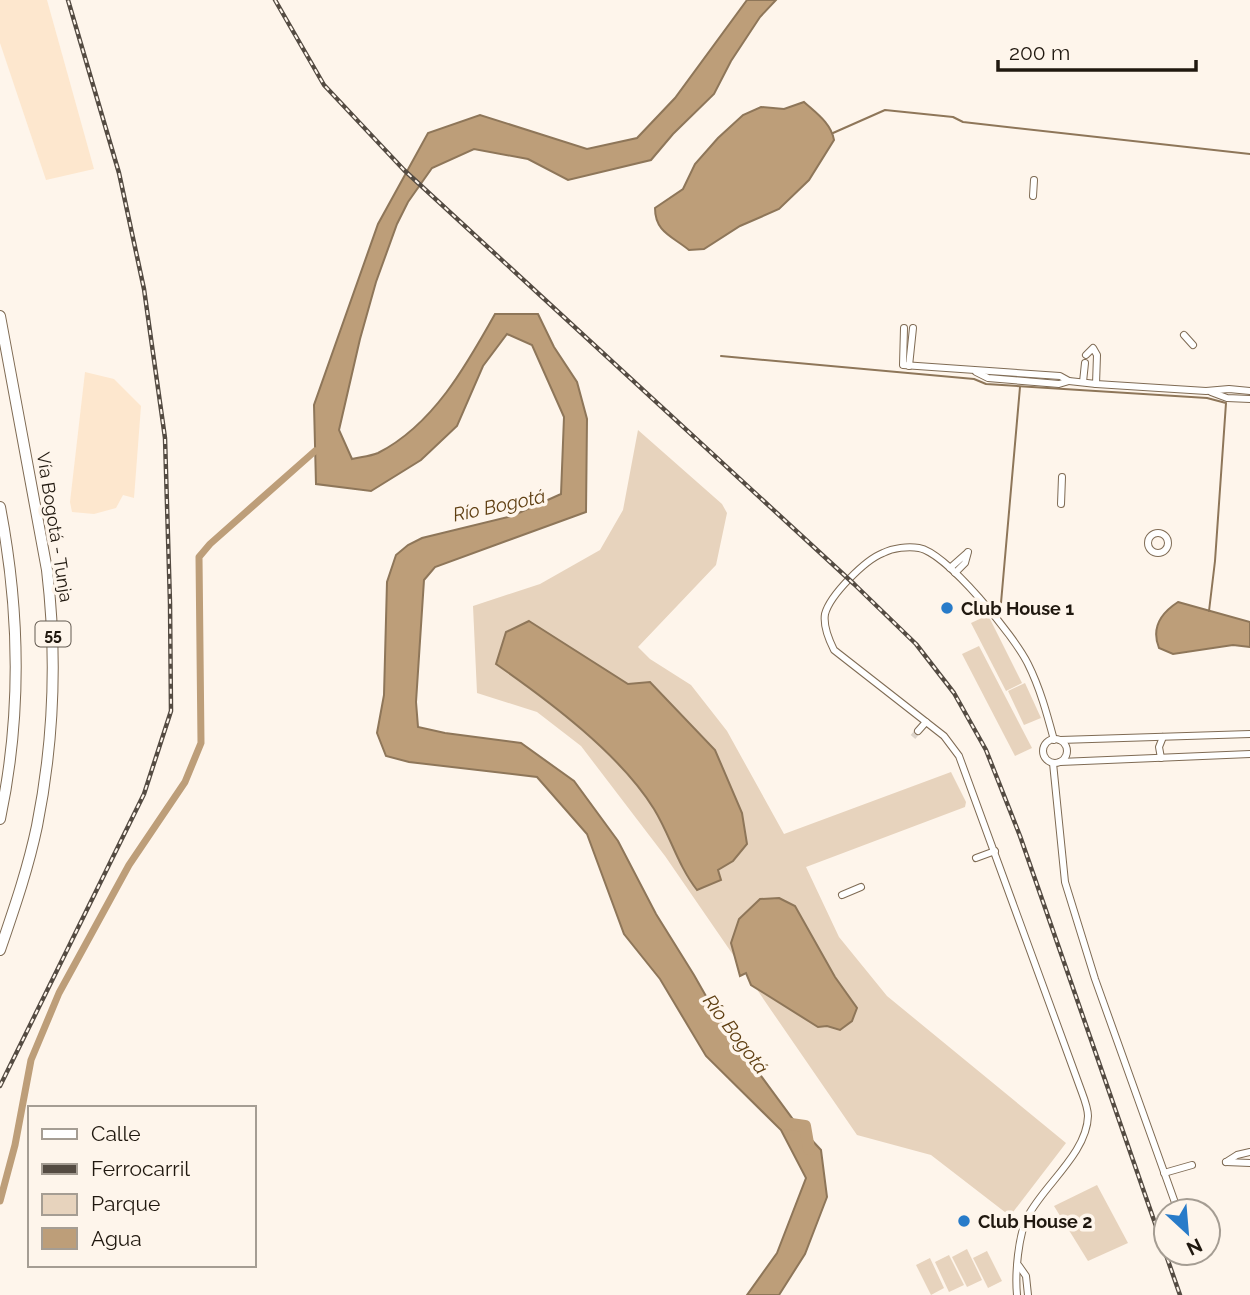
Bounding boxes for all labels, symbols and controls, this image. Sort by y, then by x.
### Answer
scale bar [998,28,1196,72]
text: 200 m [1009,40,1070,65]
street label: Vía Bogotá - Tunja [33,451,77,603]
water label: Río Bogotá [451,484,547,526]
place label: Club House 1 [961,598,1074,619]
marker: Club House 1 [939,600,955,616]
road number: 55 [36,622,70,646]
water label: Río Bogotá [699,990,773,1078]
legend [28,1106,256,1267]
text: Calle [91,1121,141,1146]
text: Ferrocarril [91,1156,190,1181]
text: Parque [91,1191,160,1216]
north arrow [1152,1197,1222,1267]
place label: Club House 2 [978,1211,1092,1232]
marker: Club House 2 [956,1213,972,1229]
text: Agua [91,1226,142,1251]
text: N [1183,1234,1206,1260]

